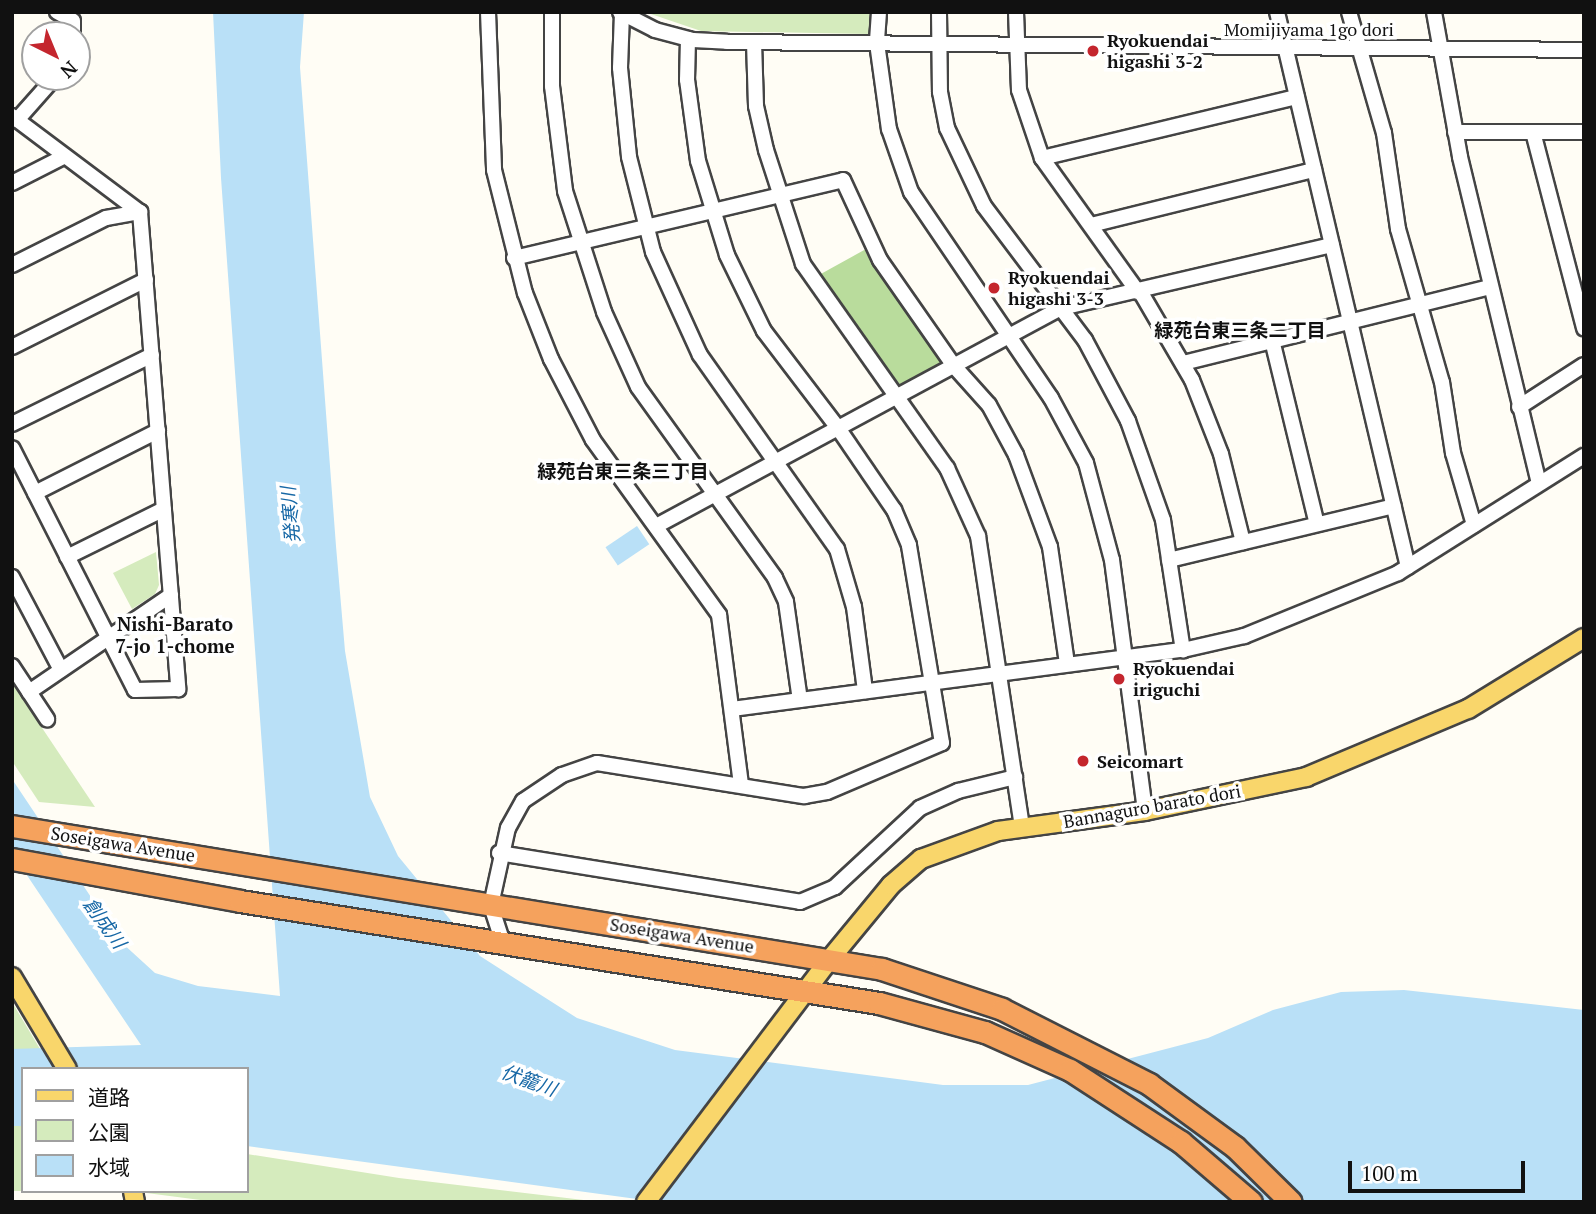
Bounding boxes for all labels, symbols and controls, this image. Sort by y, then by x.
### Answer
street label: Momijiyama 1go dori [1224,18,1394,40]
north arrow [21,21,91,91]
place label: Ryokuendai higashi 3-2 [1107,30,1208,72]
marker: Ryokuendai higashi 3-2 [1085,43,1101,59]
text: N [56,56,83,84]
place label: Ryokuendai higashi 3-3 [1008,267,1109,310]
marker: Ryokuendai higashi 3-3 [986,280,1002,296]
district label: 緑苑台東三条二丁目 [1155,319,1325,341]
district label: 緑苑台東三条三丁目 [538,460,708,482]
water label: 発寒川 [276,486,304,544]
district label: Nishi-Barato 7-jo 1-chome [115,613,235,657]
place label: Ryokuendai iriguchi [1133,658,1234,700]
marker: Ryokuendai iriguchi [1111,671,1127,687]
place label: Seicomart [1097,750,1183,772]
marker: Seicomart [1075,753,1091,769]
street label: Bannaguro barato dori [1062,780,1242,832]
street label: Soseigawa Avenue [49,822,197,866]
water label: 創成川 [79,893,131,953]
street label: Soseigawa Avenue [608,913,756,957]
water label: 伏籠川 [498,1060,560,1100]
legend [21,1067,248,1193]
text: 道路 [88,1083,130,1111]
text: 公園 [88,1118,130,1146]
scale bar [1351,1148,1528,1192]
text: 水域 [88,1153,130,1181]
text: 100 m [1361,1159,1418,1187]

